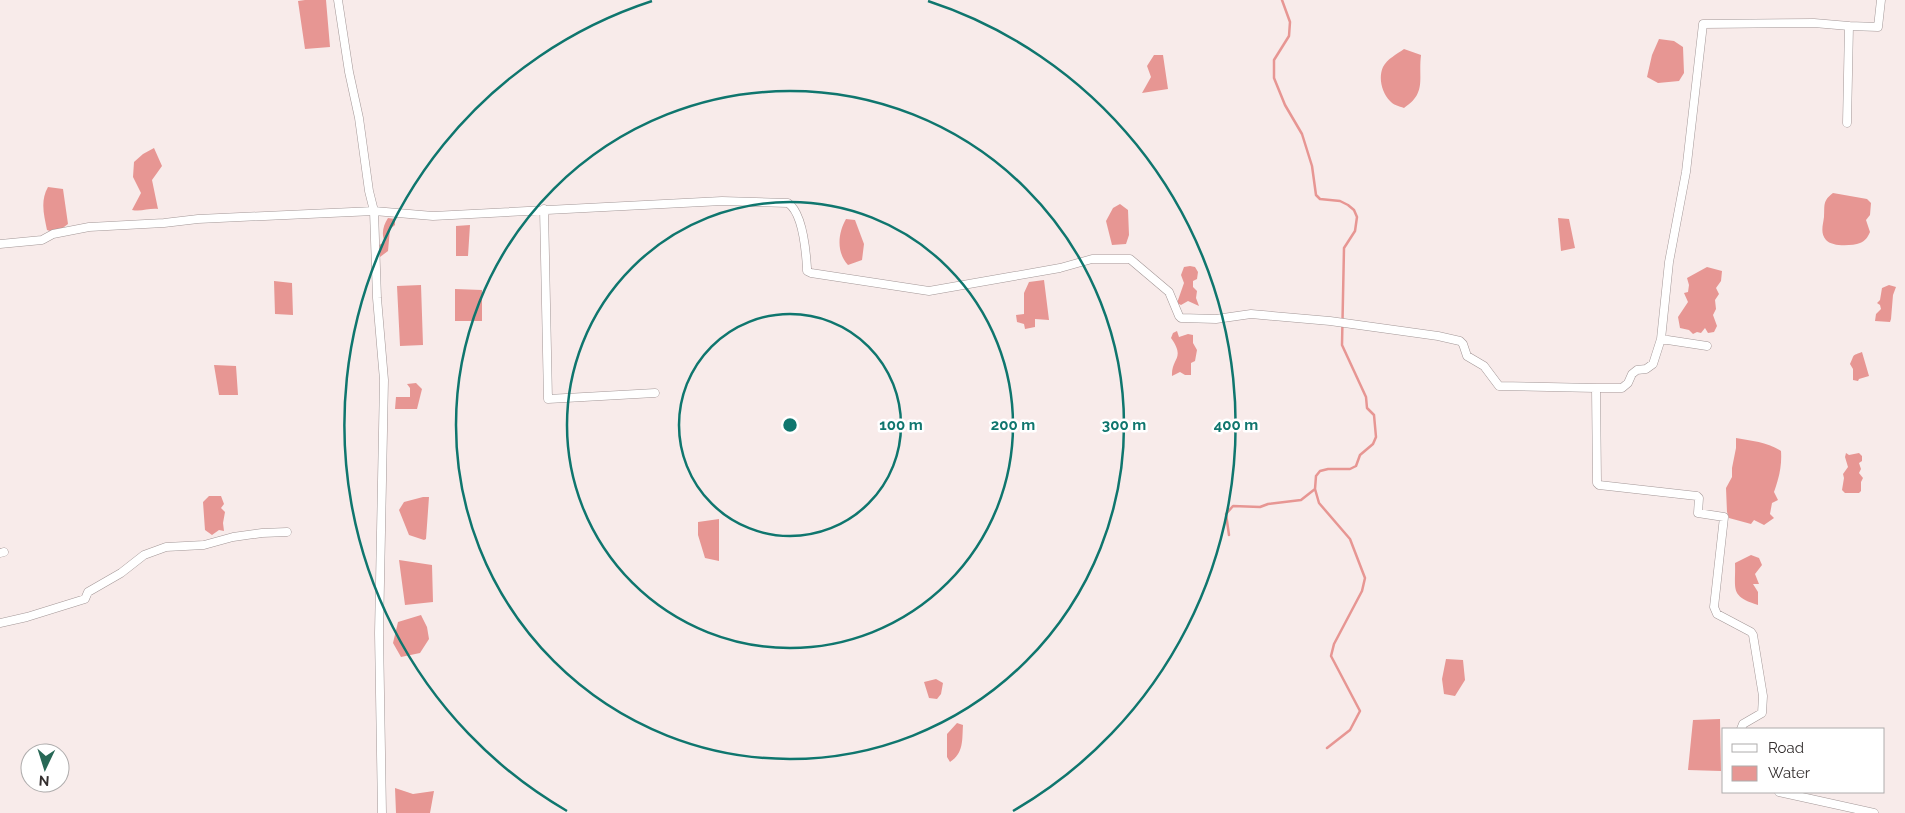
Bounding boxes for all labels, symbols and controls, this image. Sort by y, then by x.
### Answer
centre of rings [781,416,799,434]
text: 100 m [879,416,923,434]
text: 200 m [991,416,1035,434]
text: 300 m [1102,416,1146,434]
text: 400 m [1214,416,1258,434]
legend [1722,728,1885,793]
text: Road [1768,739,1804,757]
north arrow [20,743,70,793]
text: Water [1768,764,1811,782]
text: N [38,773,50,789]

